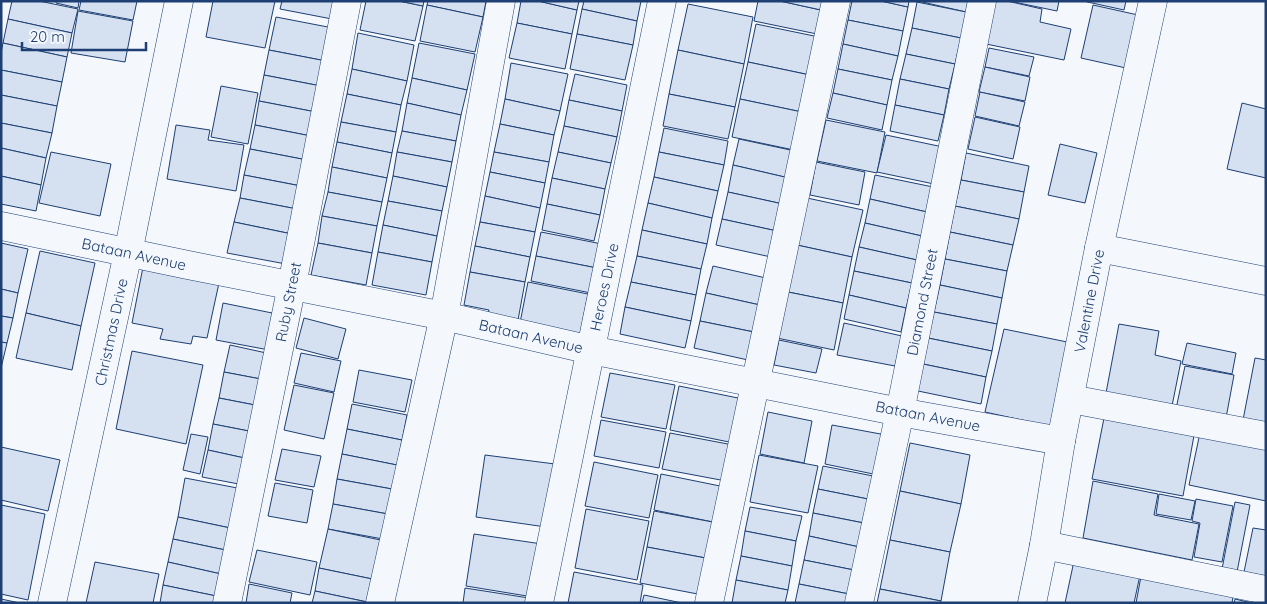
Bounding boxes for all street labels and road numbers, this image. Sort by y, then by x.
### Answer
street label: Bataan Avenue [80,234,188,274]
street label: Heroes Drive [585,241,623,333]
street label: Diamond Street [902,247,942,357]
street label: Valentine Drive [1070,248,1108,354]
street label: Ruby Street [271,260,305,344]
street label: Christmas Drive [90,277,132,387]
street label: Bataan Avenue [477,315,585,357]
street label: Bataan Avenue [874,397,982,435]

